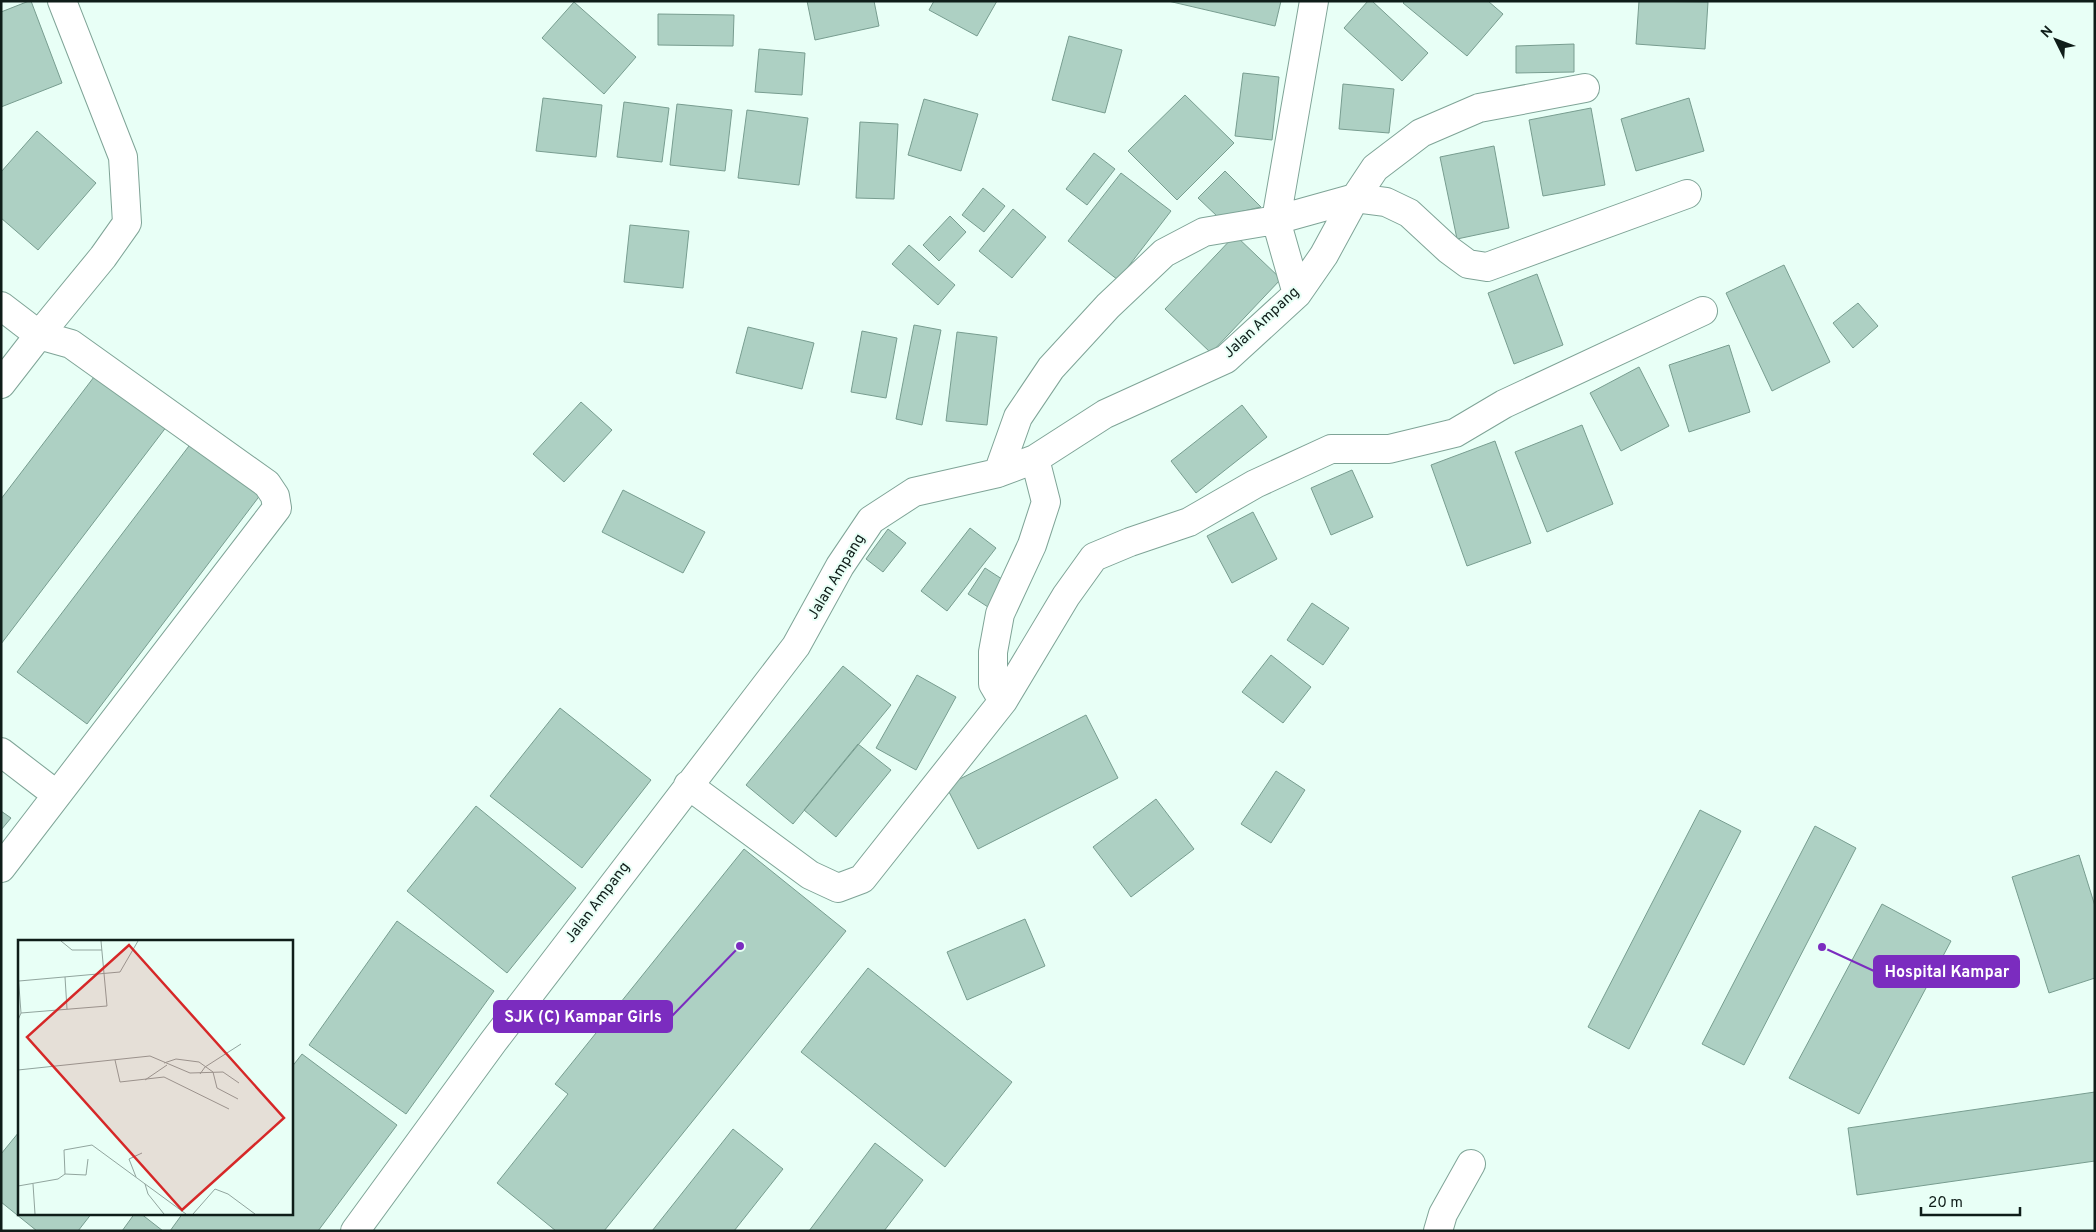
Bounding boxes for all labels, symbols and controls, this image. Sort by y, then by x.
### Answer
north arrow [2031,15,2081,65]
text: N [2038,23,2057,42]
street label: Jalan Ampang [1220,283,1304,363]
street label: Jalan Ampang [804,531,870,623]
street label: Jalan Ampang [561,859,635,947]
inset map [18,940,292,1214]
callout: Hospital Kampar [1874,956,2019,987]
text: Hospital Kampar [1885,963,2010,983]
callout: SJK (C) Kampar Girls [494,1001,672,1032]
text: SJK (C) Kampar Girls [504,1008,662,1028]
scale bar [1921,1184,2020,1216]
text: 20 m [1928,1194,1963,1213]

